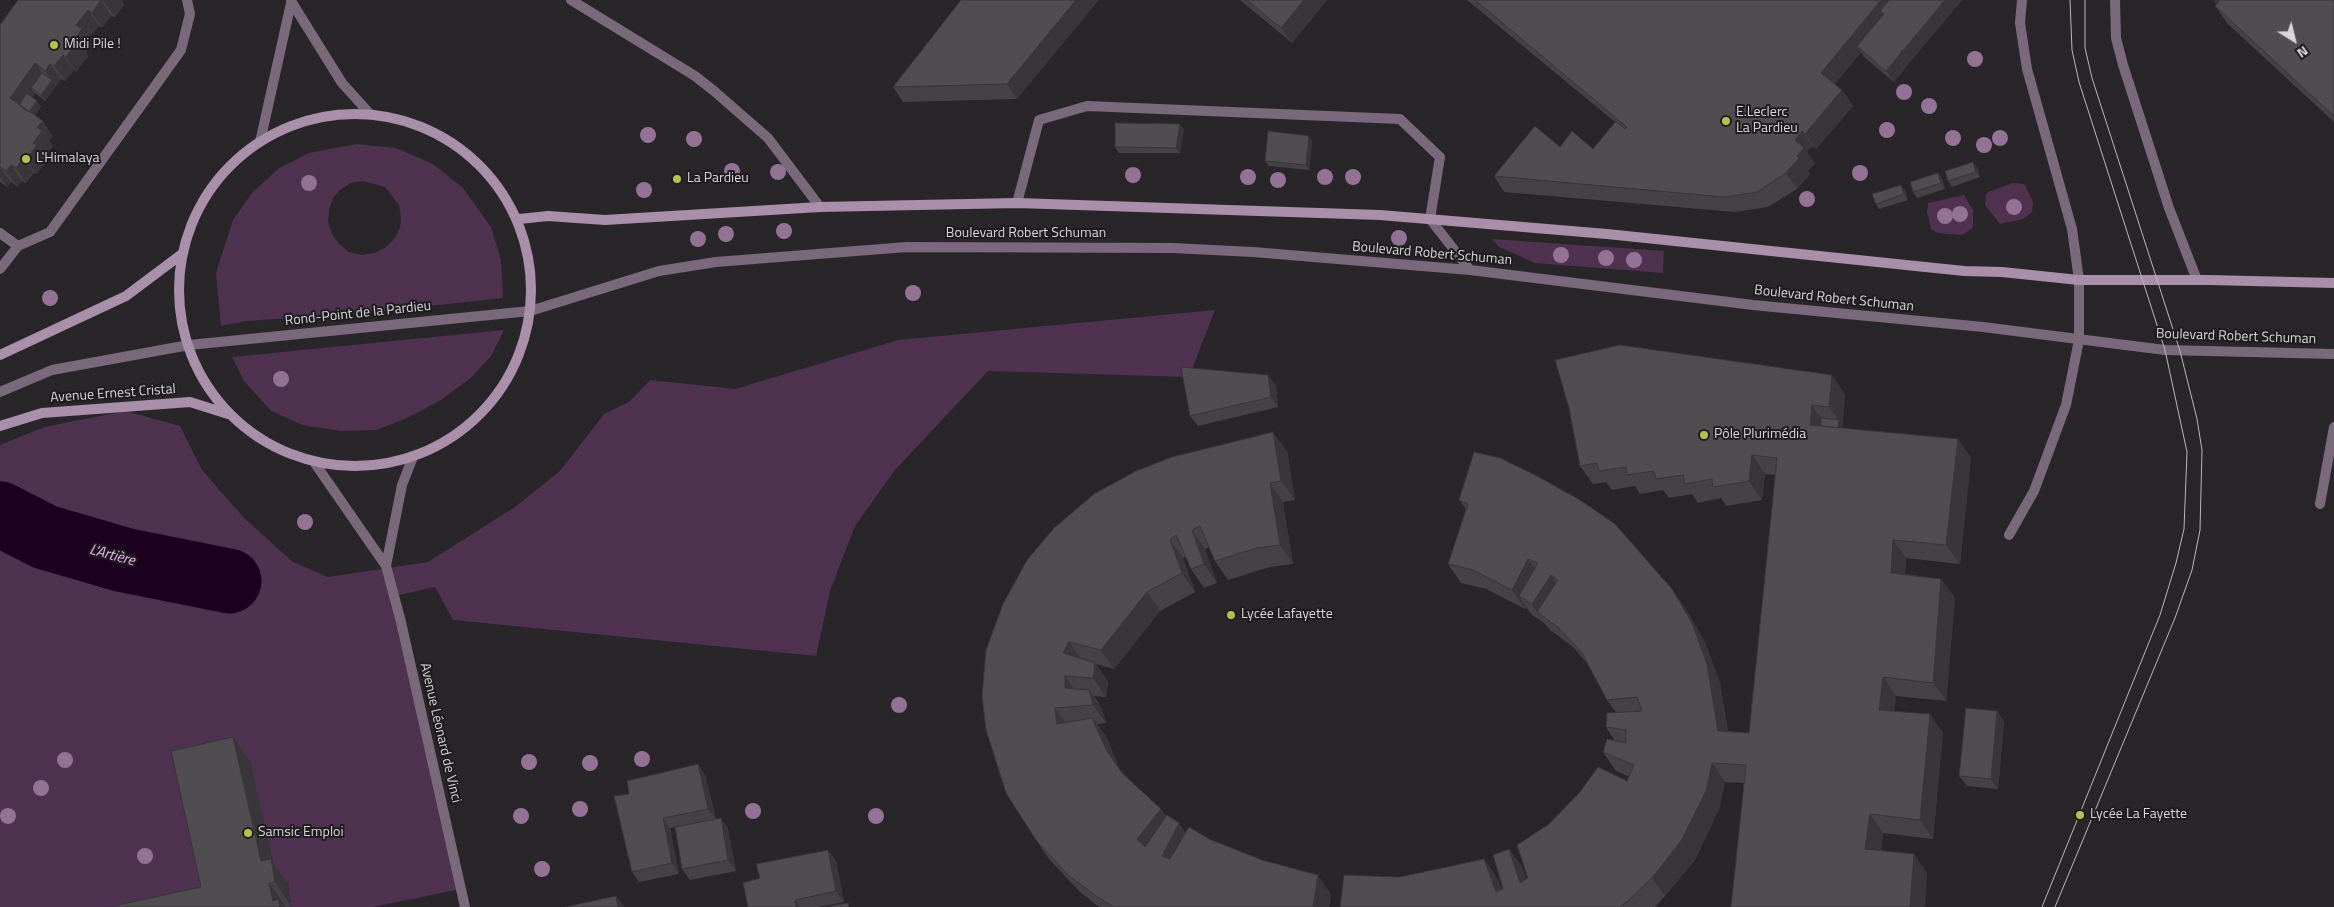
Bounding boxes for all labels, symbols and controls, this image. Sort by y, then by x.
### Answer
north arrow [2269,15,2319,65]
place label: Midi Pile ! [64,37,121,53]
marker: Midi Pile ! [48,39,60,51]
text: N [2293,41,2313,64]
place label: E.Leclerc La Pardieu [1736,105,1798,138]
marker: E.Leclerc La Pardieu [1720,115,1732,127]
place label: L'Himalaya [36,151,99,167]
marker: L'Himalaya [20,153,32,165]
place label: La Pardieu [687,171,749,187]
marker: La Pardieu [671,173,683,185]
street label: Boulevard Robert Schuman [946,226,1106,242]
street label: Boulevard Robert Schuman [1351,239,1513,269]
street label: Boulevard Robert Schuman [1753,282,1915,316]
street label: Rond-Point de la Pardieu [284,298,432,330]
street label: Boulevard Robert Schuman [2156,326,2316,348]
street label: Avenue Ernest Cristal [50,381,176,407]
place label: Pôle Plurimédia [1714,427,1806,443]
marker: Pôle Plurimédia [1698,429,1710,441]
water label: L'Artière [87,541,137,571]
place label: Lycée Lafayette [1241,607,1333,623]
marker: Lycée Lafayette [1225,609,1237,621]
street label: Avenue Léonard de Vinci [416,661,464,805]
place label: Lycée La Fayette [2090,807,2187,823]
marker: Lycée La Fayette [2074,809,2086,821]
place label: Samsic Emploi [258,825,344,841]
marker: Samsic Emploi [242,827,254,839]

